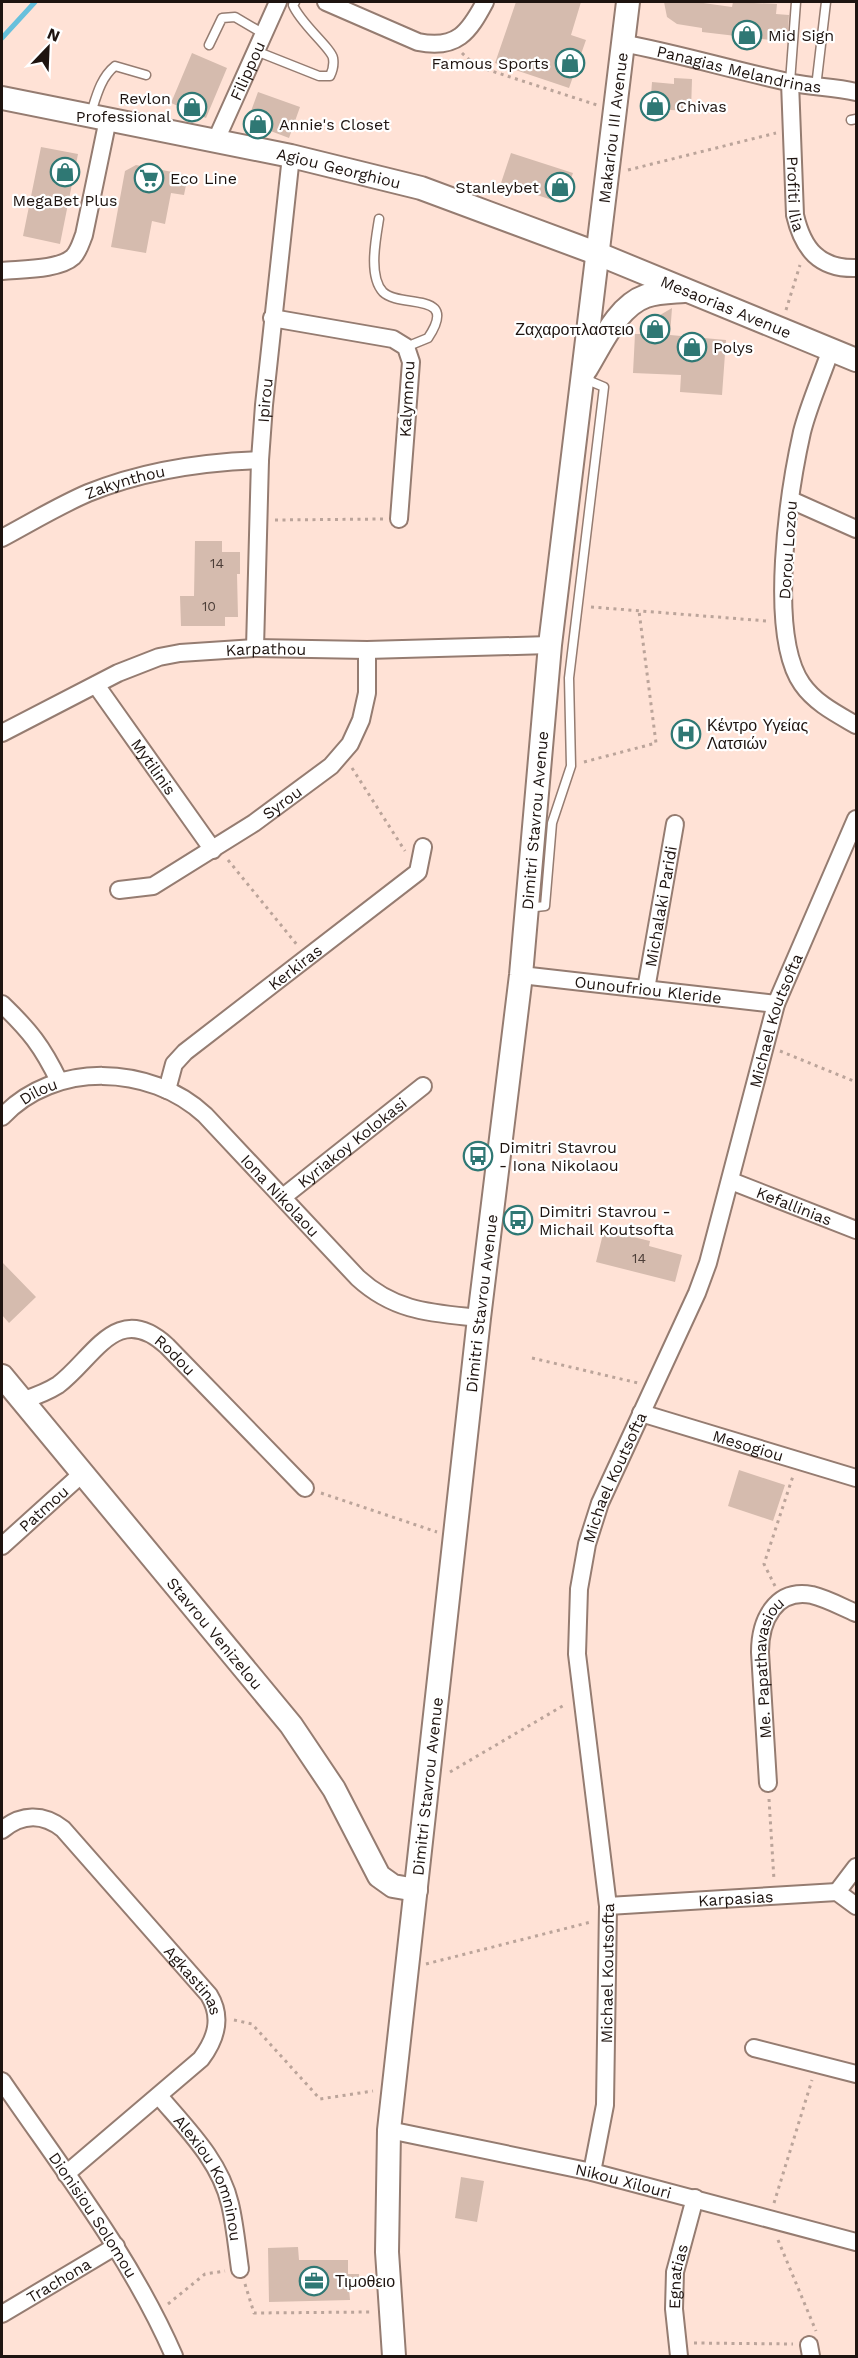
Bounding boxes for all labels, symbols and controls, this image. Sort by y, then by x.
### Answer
north arrow [18,18,78,78]
shop icon: Mid Sign [731,19,763,51]
text: N [44,24,63,46]
place label: Mid Sign [768,26,834,45]
street label: Filippou [226,38,269,103]
street label: Panagias Melandrinas [655,41,822,96]
shop icon: Famous Sports [554,47,586,79]
street label: Makariou III Avenue [594,51,631,204]
place label: Famous Sports [431,54,549,73]
place label: Revlon Professional [76,89,171,126]
shop icon: Chivas [639,90,671,122]
shop icon: Revlon Professional [176,91,208,123]
place label: Chivas [676,97,727,116]
shop icon: Annie's Closet [242,108,274,140]
place label: Annie's Closet [279,115,390,134]
street label: Agiou Georghiou [275,144,403,192]
shop icon: MegaBet Plus [49,156,81,188]
street label: Profiti Ilia [783,156,809,234]
supermarket icon: Eco Line [133,162,165,194]
place label: Eco Line [170,169,237,188]
shop icon: Stanleybet [544,171,576,203]
place label: Stanleybet [455,178,539,197]
place label: MegaBet Plus [13,191,117,210]
street label: Mesaorias Avenue [658,271,794,342]
shop icon: Ζαχαροπλαστειο [639,313,671,345]
place label: Ζαχαροπλαστειο [515,320,634,339]
shop icon: Polys [676,331,708,363]
place label: Polys [713,338,753,357]
street label: Kalymnou [396,360,418,438]
street label: Ipirou [253,377,276,423]
street label: Zakynthou [82,461,167,503]
street label: Dorou Lozou [775,500,801,600]
house number: 14 [210,555,224,571]
house number: 10 [202,598,216,614]
street label: Karpathou [225,638,306,659]
place label: Κέντρο Υγείας Λατσιών [707,716,808,753]
hospital icon: Κέντρο Υγείας Λατσιών [670,718,702,750]
street label: Dimitri Stavrou Avenue [517,730,552,911]
street label: Mytilinis [127,735,180,798]
street label: Syrou [259,782,305,823]
street label: Michalaki Paridi [641,844,681,968]
street label: Kerkiras [264,940,325,994]
street label: Michael Koutsofta [745,951,806,1090]
street label: Ounoufriou Kleride [574,972,723,1007]
street label: Dilou [16,1074,60,1108]
street label: Kyriakoy Kolokasi [294,1093,410,1191]
place label: Dimitri Stavrou - Iona Nikolaou [499,1138,619,1175]
bus stop icon: Dimitri Stavrou - Iona Nikolaou [462,1140,494,1172]
street label: Iona Nikolaou [237,1150,324,1240]
street label: Kefallinias [754,1182,835,1229]
place label: Dimitri Stavrou - Michail Koutsofta [539,1202,674,1239]
bus stop icon: Dimitri Stavrou - Michail Koutsofta [502,1204,534,1236]
street label: Dimitri Stavrou Avenue [461,1213,501,1394]
house number: 14 [632,1250,646,1266]
street label: Rodou [151,1330,199,1379]
street label: Michael Koutsofta [579,1409,650,1545]
street label: Mesogiou [710,1426,786,1465]
street label: Patmou [15,1481,72,1536]
street label: Stavrou Venizelou [163,1573,267,1693]
street label: Me. Papathavasiou [750,1593,788,1739]
street label: Dimitri Stavrou Avenue [408,1696,446,1877]
street label: Karpasias [698,1886,774,1910]
street label: Michael Koutsofta [596,1903,618,2043]
street label: Agkastinas [160,1942,226,2017]
street label: Alexiou Komninou [170,2111,246,2242]
street label: Dionisiou Solomou [45,2148,141,2281]
street label: Nikou Xilouri [574,2159,674,2202]
street label: Egnatias [664,2242,692,2309]
street label: Trachona [23,2254,94,2307]
office icon: Τιμοθειο [298,2265,330,2297]
place label: Τιμοθειο [335,2272,395,2291]

